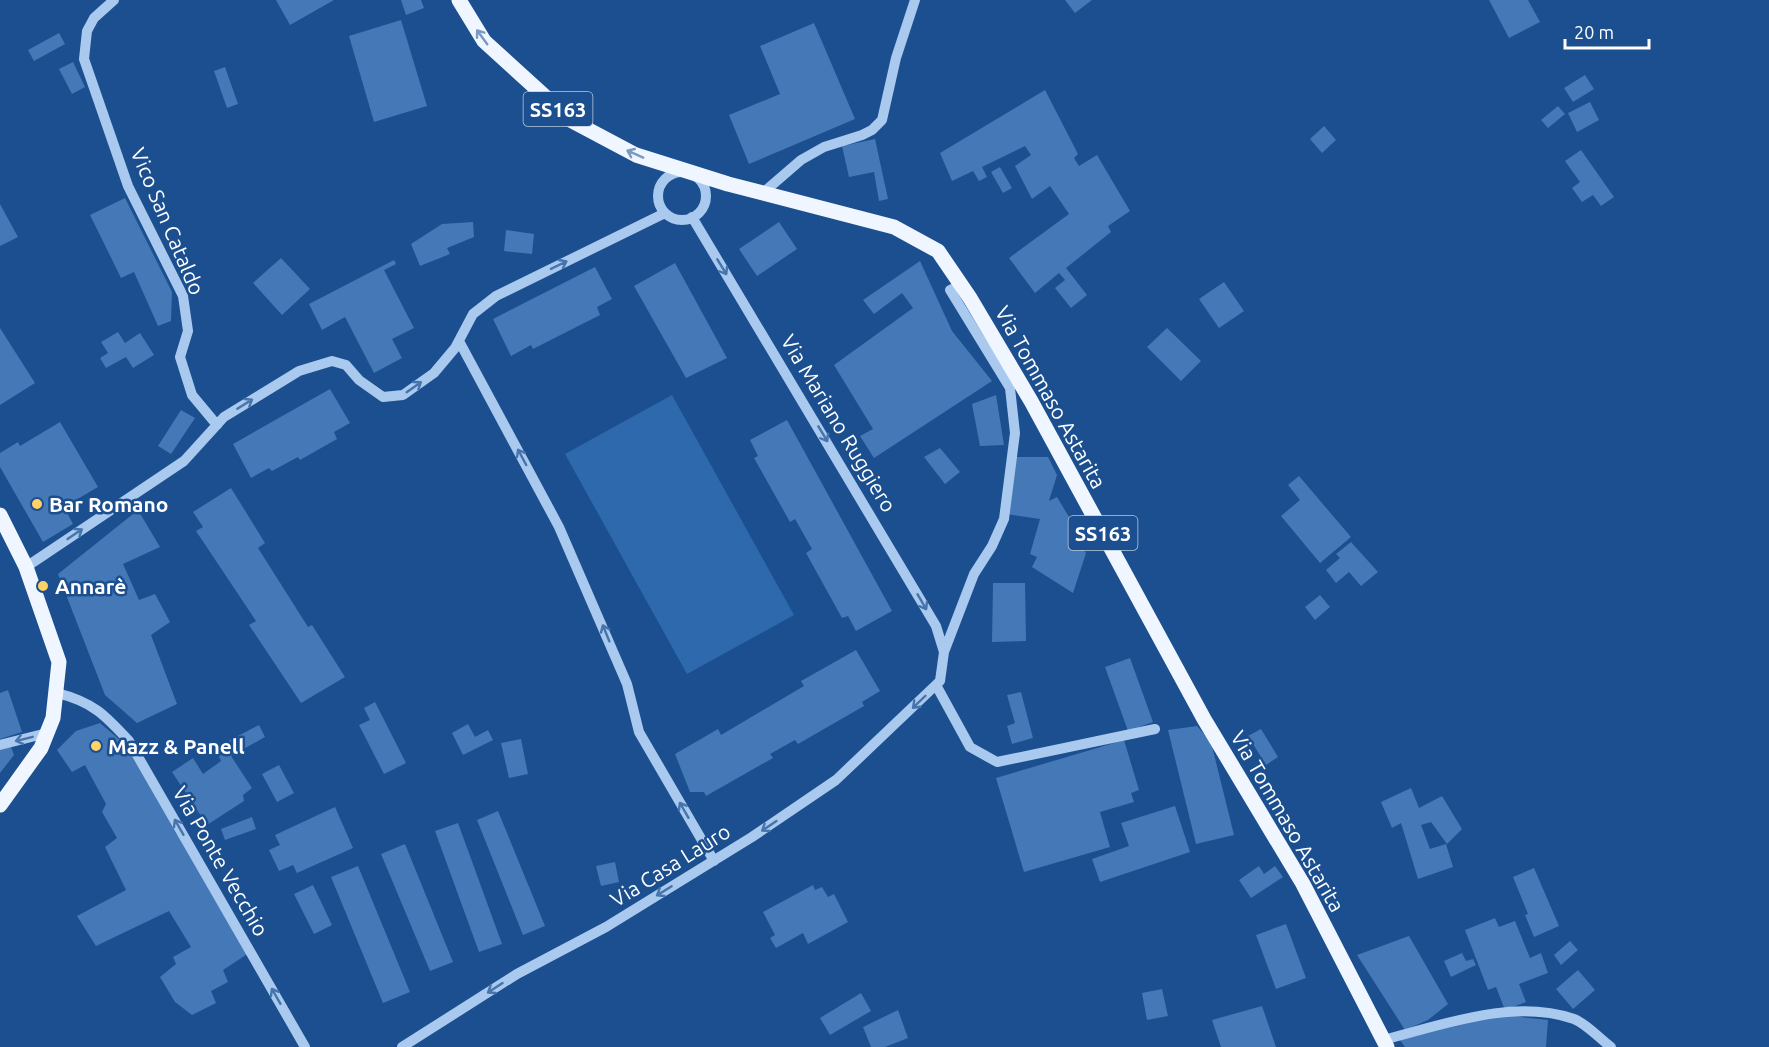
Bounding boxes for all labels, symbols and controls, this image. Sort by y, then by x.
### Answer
scale bar [1565,12,1649,50]
text: 20 m [1574,22,1614,42]
one-way arrow [476,29,488,45]
road number: SS163 [524,92,592,126]
street label: Vico San Cataldo [126,144,210,298]
one-way arrow [627,147,645,159]
one-way arrow [550,258,568,270]
one-way arrow [717,258,729,275]
street label: Via Tommaso Astarita [991,302,1111,492]
street label: Via Mariano Ruggiero [776,330,902,516]
one-way arrow [406,381,422,393]
one-way arrow [236,398,253,410]
one-way arrow [817,425,829,442]
one-way arrow [516,449,528,466]
place label: Bar Romano [49,492,168,516]
marker: Bar Romano [30,497,44,511]
road number: SS163 [1068,516,1138,550]
one-way arrow [66,528,83,541]
place label: Annarè [55,574,126,598]
marker: Annarè [36,579,50,593]
one-way arrow [917,593,929,610]
one-way arrow [600,624,611,643]
one-way arrow [911,694,926,709]
street label: Via Tommaso Astarita [1226,726,1350,916]
one-way arrow [14,733,33,745]
place label: Mazz & Panell [108,734,245,758]
marker: Mazz & Panell [89,739,103,753]
street label: Via Ponte Vecchio [168,782,274,940]
one-way arrow [678,802,690,819]
one-way arrow [173,819,185,836]
street label: Via Casa Lauro [606,819,734,911]
one-way arrow [761,820,778,832]
one-way arrow [656,886,673,898]
one-way arrow [487,983,504,995]
one-way arrow [270,988,282,1005]

